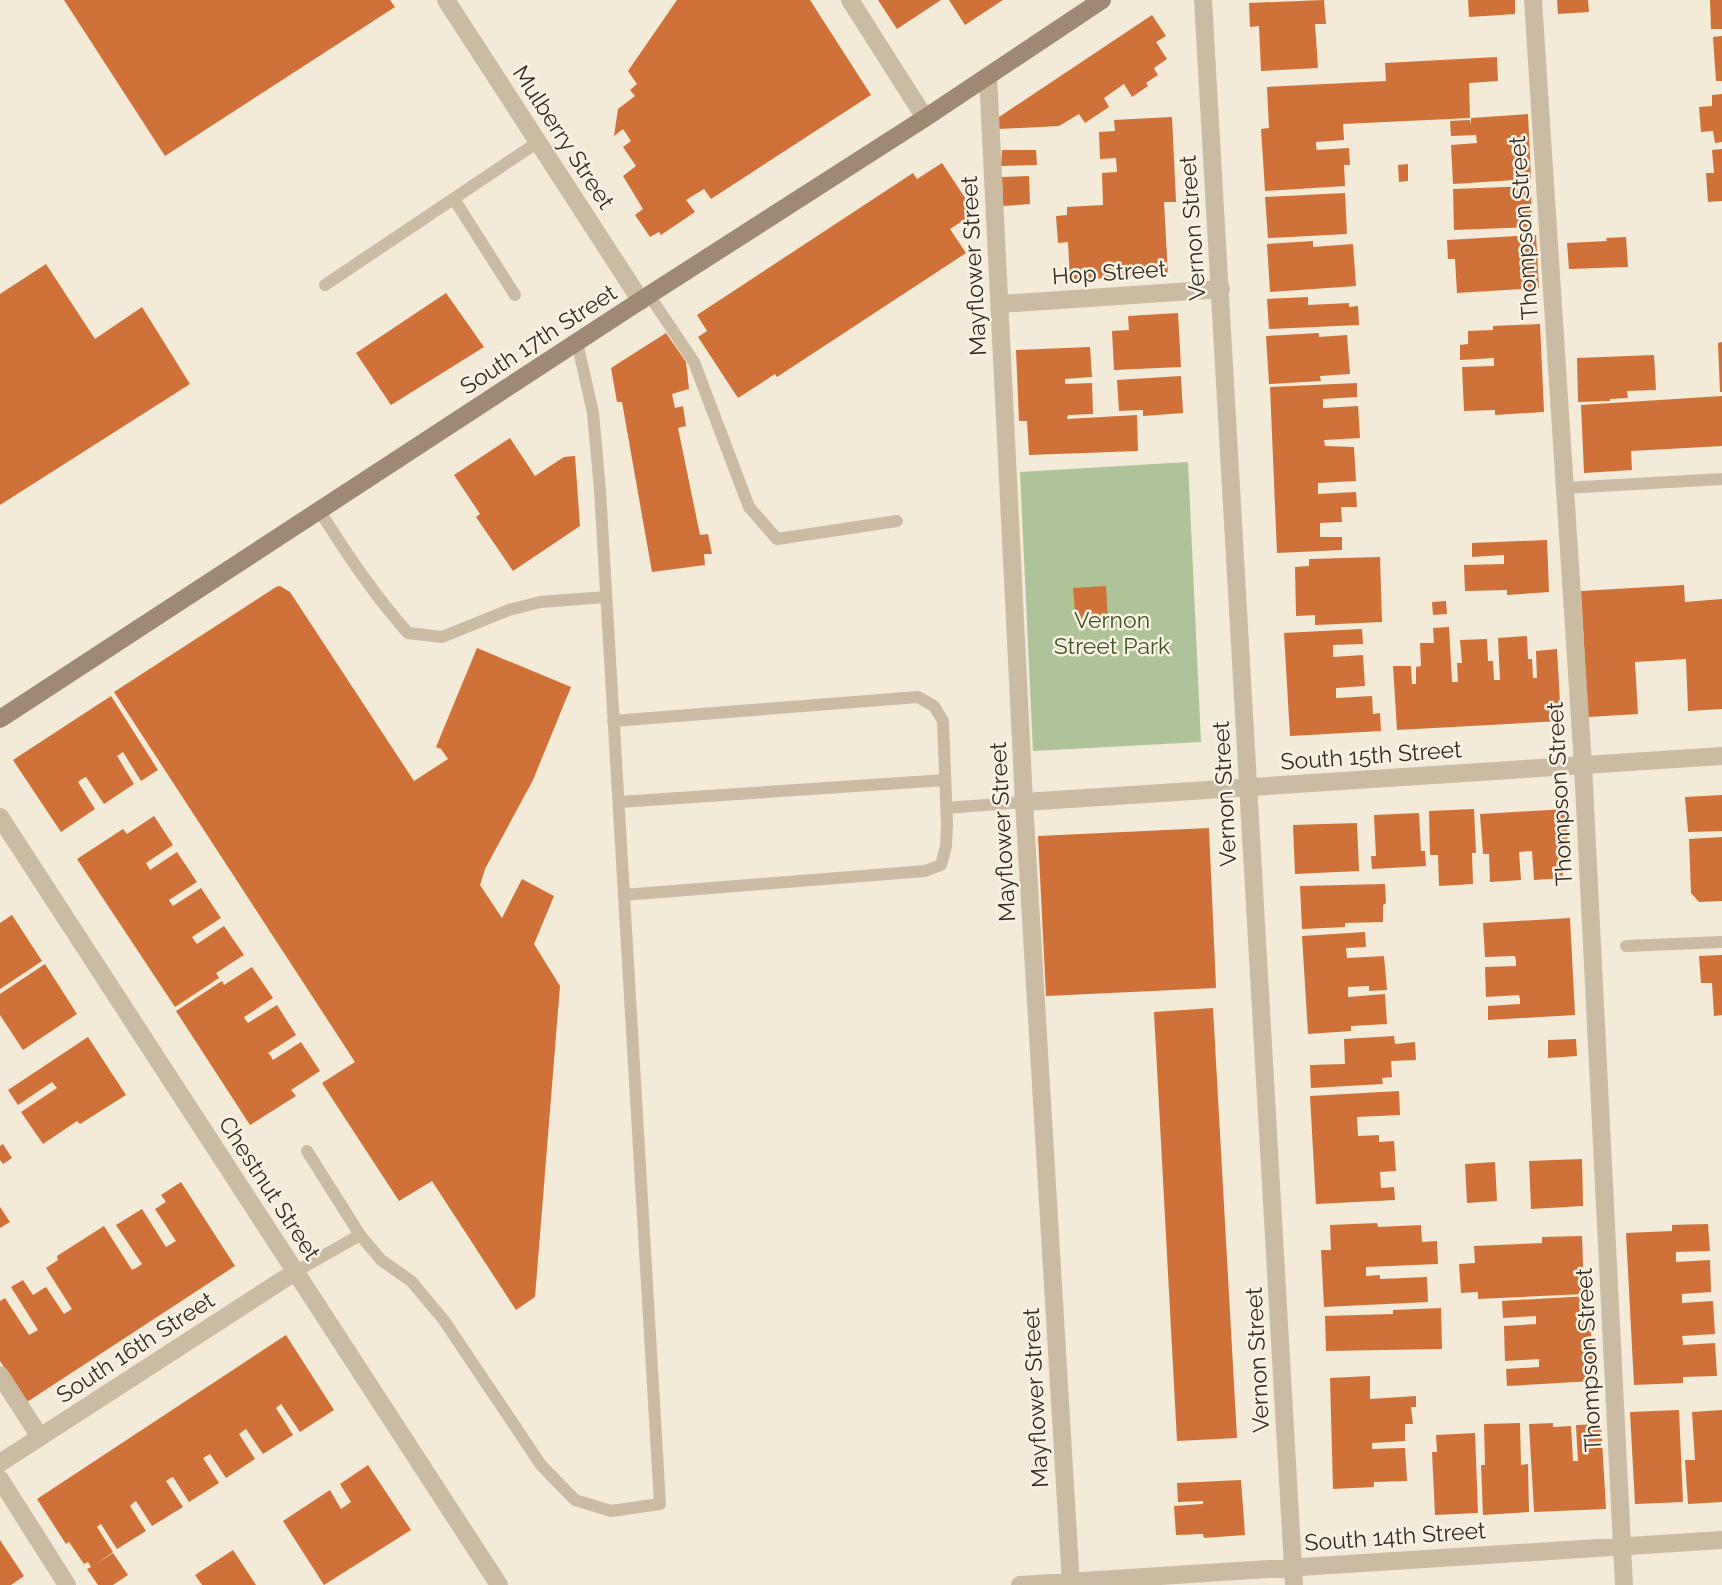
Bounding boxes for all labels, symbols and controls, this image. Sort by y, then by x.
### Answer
street label: Mulberry Street [508,60,621,214]
street label: Thompson Street [1503,135,1543,321]
street label: Vernon Street [1173,154,1211,302]
street label: Mayflower Street [955,175,991,357]
street label: Hop Street [1051,255,1167,289]
street label: South 17th Street [455,278,622,400]
park label: Vernon Street Park [1054,606,1170,659]
street label: Thompson Street [1541,701,1577,887]
street label: Vernon Street [1207,720,1241,868]
street label: South 15th Street [1280,735,1463,775]
street label: Mayflower Street [984,741,1020,923]
street label: Chestnut Street [213,1111,327,1265]
street label: Thompson Street [1570,1267,1606,1453]
street label: South 16th Street [51,1286,219,1408]
street label: Vernon Street [1240,1286,1274,1434]
street label: Mayflower Street [1017,1307,1053,1489]
street label: South 14th Street [1304,1516,1487,1556]

